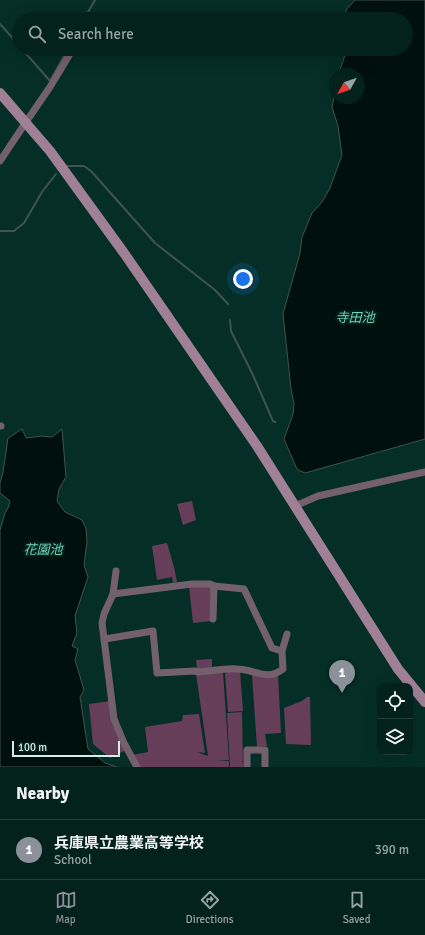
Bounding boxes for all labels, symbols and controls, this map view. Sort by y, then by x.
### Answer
search box [12,12,413,56]
icon: search [26,23,48,45]
text: Search here [58,25,134,43]
north arrow [329,68,365,104]
your location [233,269,253,289]
water label: 寺田池 [335,310,376,326]
water label: 花園池 [23,542,64,558]
pin: 1 [329,660,355,693]
map controls [377,683,413,755]
button: locate [377,683,413,719]
button: layers [377,719,413,755]
scale bar [12,739,120,758]
text: 100 m [18,741,47,754]
text: Nearby [16,783,69,804]
text: 兵庫県立農業高等学校 [54,834,204,852]
text: 1 [25,842,33,858]
text: 390 m [375,842,409,858]
text: School [54,852,92,868]
tab: Map [55,889,77,926]
tab: Directions [186,889,234,926]
tab: Saved [343,889,370,926]

